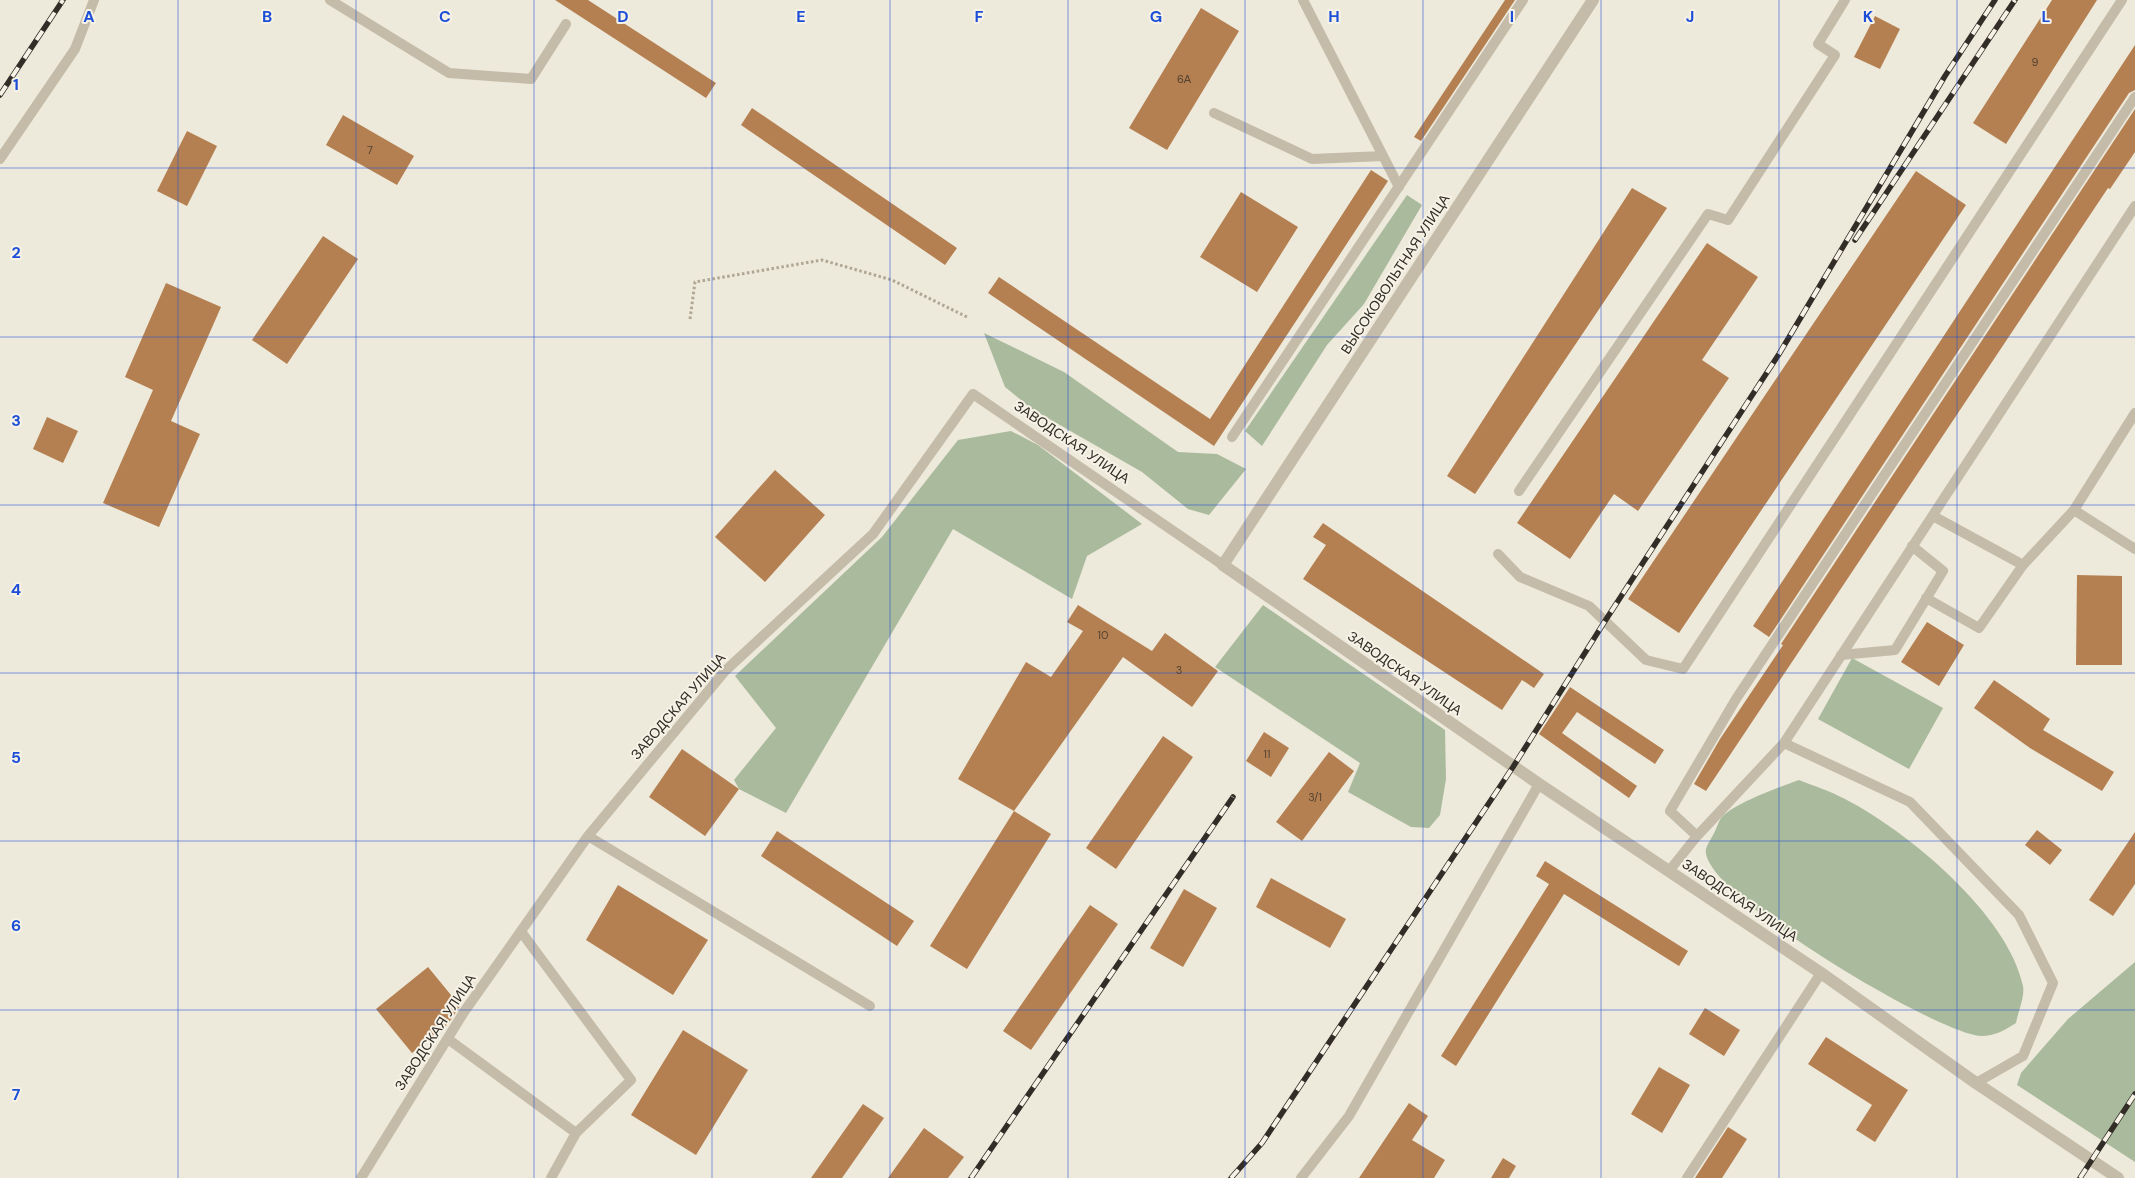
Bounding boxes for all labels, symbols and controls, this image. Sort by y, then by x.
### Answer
text: A [83,6,95,27]
text: B [262,6,272,27]
text: C [439,6,451,27]
text: D [617,6,629,27]
text: E [796,6,806,27]
text: F [975,6,984,27]
text: G [1150,6,1162,27]
text: H [1328,6,1340,27]
text: I [1510,6,1514,27]
text: J [1686,6,1694,27]
text: K [1863,6,1874,27]
text: L [2042,6,2051,27]
house number: 9 [2032,55,2039,69]
house number: 6А [1177,72,1192,86]
text: 1 [13,74,19,95]
house number: 7 [367,143,373,157]
street label: ВЫСОКОВОЛЬТНАЯ УЛИЦА [1336,190,1454,357]
text: 2 [11,242,21,263]
street label: ЗАВОДСКАЯ УЛИЦА [1011,397,1134,488]
text: 3 [11,410,21,431]
text: 4 [11,579,21,600]
street label: ЗАВОДСКАЯ УЛИЦА [1344,627,1466,720]
house number: 10 [1098,628,1108,642]
street label: ЗАВОДСКАЯ УЛИЦА [627,648,730,763]
house number: 3 [1176,663,1182,677]
text: 5 [11,747,21,768]
house number: 11 [1264,747,1270,761]
house number: 3/1 [1308,790,1322,804]
street label: ЗАВОДСКАЯ УЛИЦА [1679,855,1802,946]
text: 6 [11,915,21,936]
street label: ЗАВОДСКАЯ УЛИЦА [391,970,480,1094]
text: 7 [12,1084,21,1105]

